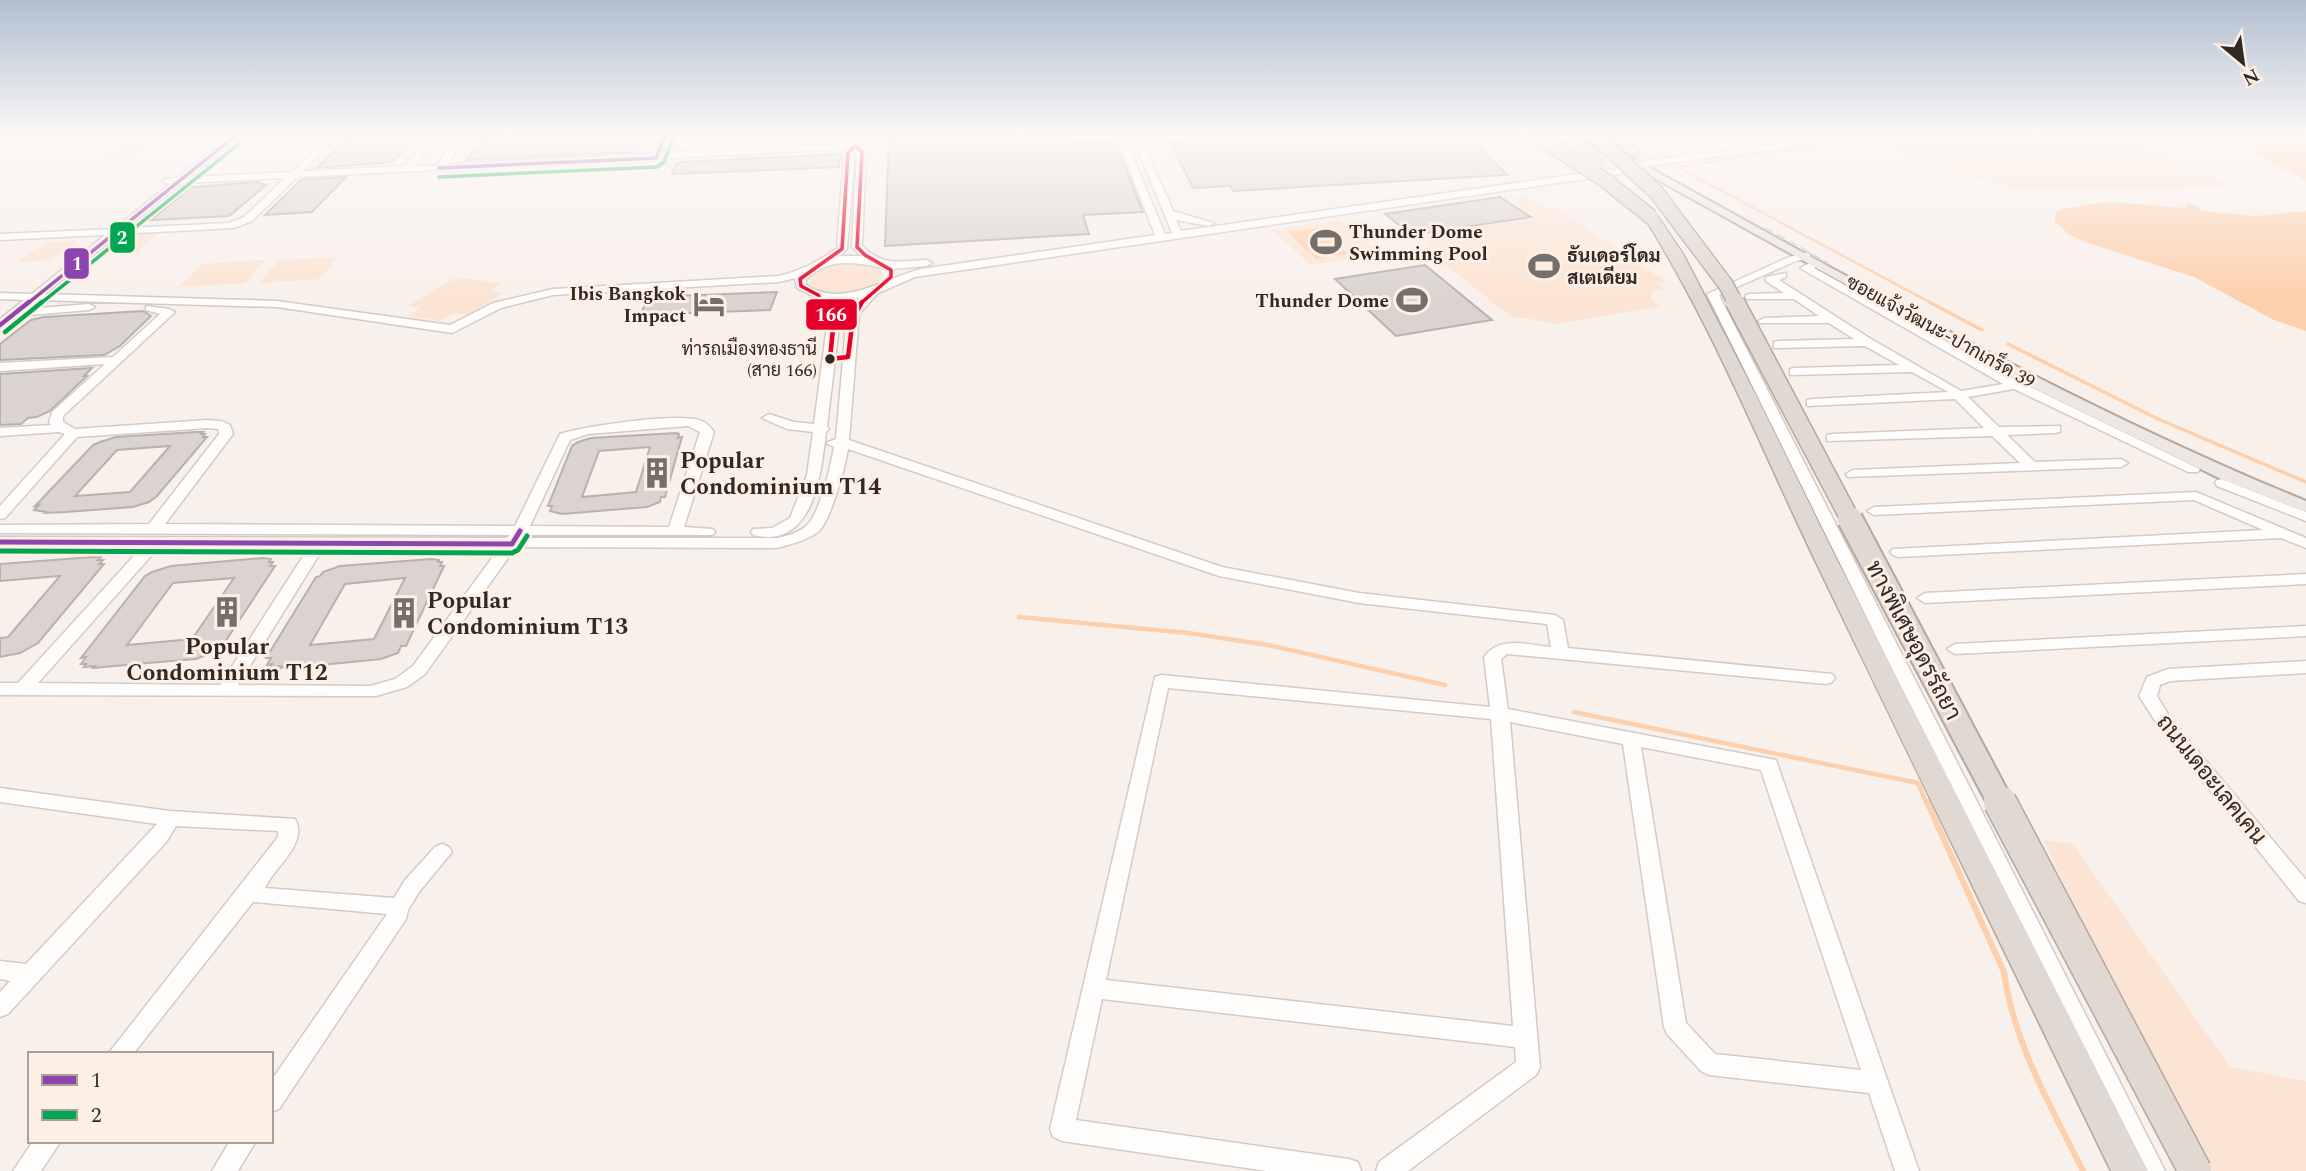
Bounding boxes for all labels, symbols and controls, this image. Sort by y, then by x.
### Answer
north arrow [2208,28,2278,98]
text: N [2237,60,2264,93]
place label: Thunder Dome Swimming Pool [1349,218,1488,269]
line badge: 2 [109,221,136,254]
text: 2 [117,224,127,253]
sports icon: Thunder Dome Swimming Pool [1309,225,1343,259]
place label: ธันเดอร์โดม สเตเดียม [1567,242,1661,293]
line badge: 1 [63,247,90,280]
sports icon: ธันเดอร์โดม สเตเดียม [1527,249,1561,283]
text: 1 [72,250,82,279]
street label: ซอยแจ้งวัฒนะ-ปากเกร็ด 39 [1840,268,2040,396]
place label: Ibis Bangkok Impact [570,280,687,331]
sports icon: Thunder Dome [1395,283,1429,317]
hotel icon: Ibis Bangkok Impact [692,287,726,321]
place label: Thunder Dome [1255,287,1389,316]
line badge: 166 [805,298,858,331]
text: 166 [815,301,847,330]
place label: ท่ารถเมืองทองธานี (สาย 166) [681,336,817,384]
marker: ท่ารถเมืองทองธานี (สาย 166) [823,352,837,366]
place label: Popular Condominium T14 [680,444,881,505]
building icon: Popular Condominium T14 [640,456,674,490]
street label: ทางพิเศษอุดรรัถยา [1856,554,1970,727]
place label: Popular Condominium T13 [427,584,628,645]
building icon: Popular Condominium T12 [210,595,244,629]
building icon: Popular Condominium T13 [387,596,421,630]
place label: Popular Condominium T12 [126,630,328,691]
street label: ถนนเดอะเลคเคน [2147,707,2275,853]
legend [28,1052,273,1143]
text: 1 [91,1065,102,1097]
text: 2 [91,1100,102,1132]

